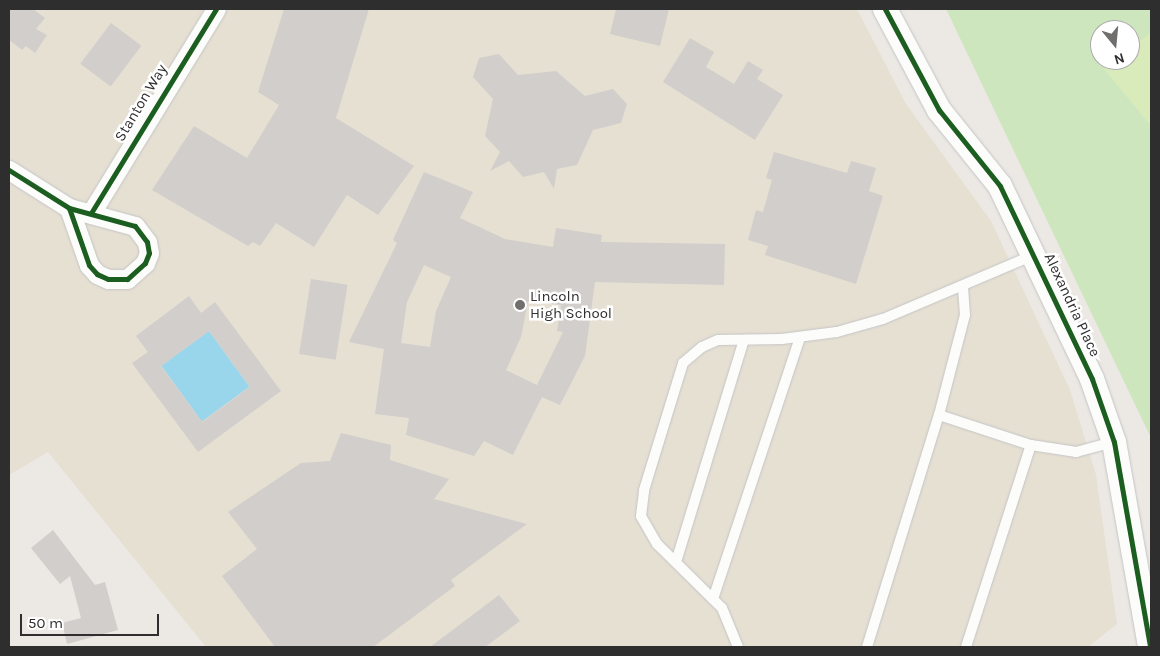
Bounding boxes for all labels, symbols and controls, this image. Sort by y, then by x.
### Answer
north arrow [1090,20,1140,70]
text: N [1112,49,1127,68]
street label: Stanton Way [111,61,171,145]
street label: Alexandria Place [1040,250,1104,360]
place label: Lincoln High School [530,287,612,322]
marker: Lincoln High School [514,299,526,311]
scale bar [22,604,161,636]
text: 50 m [28,614,63,632]

